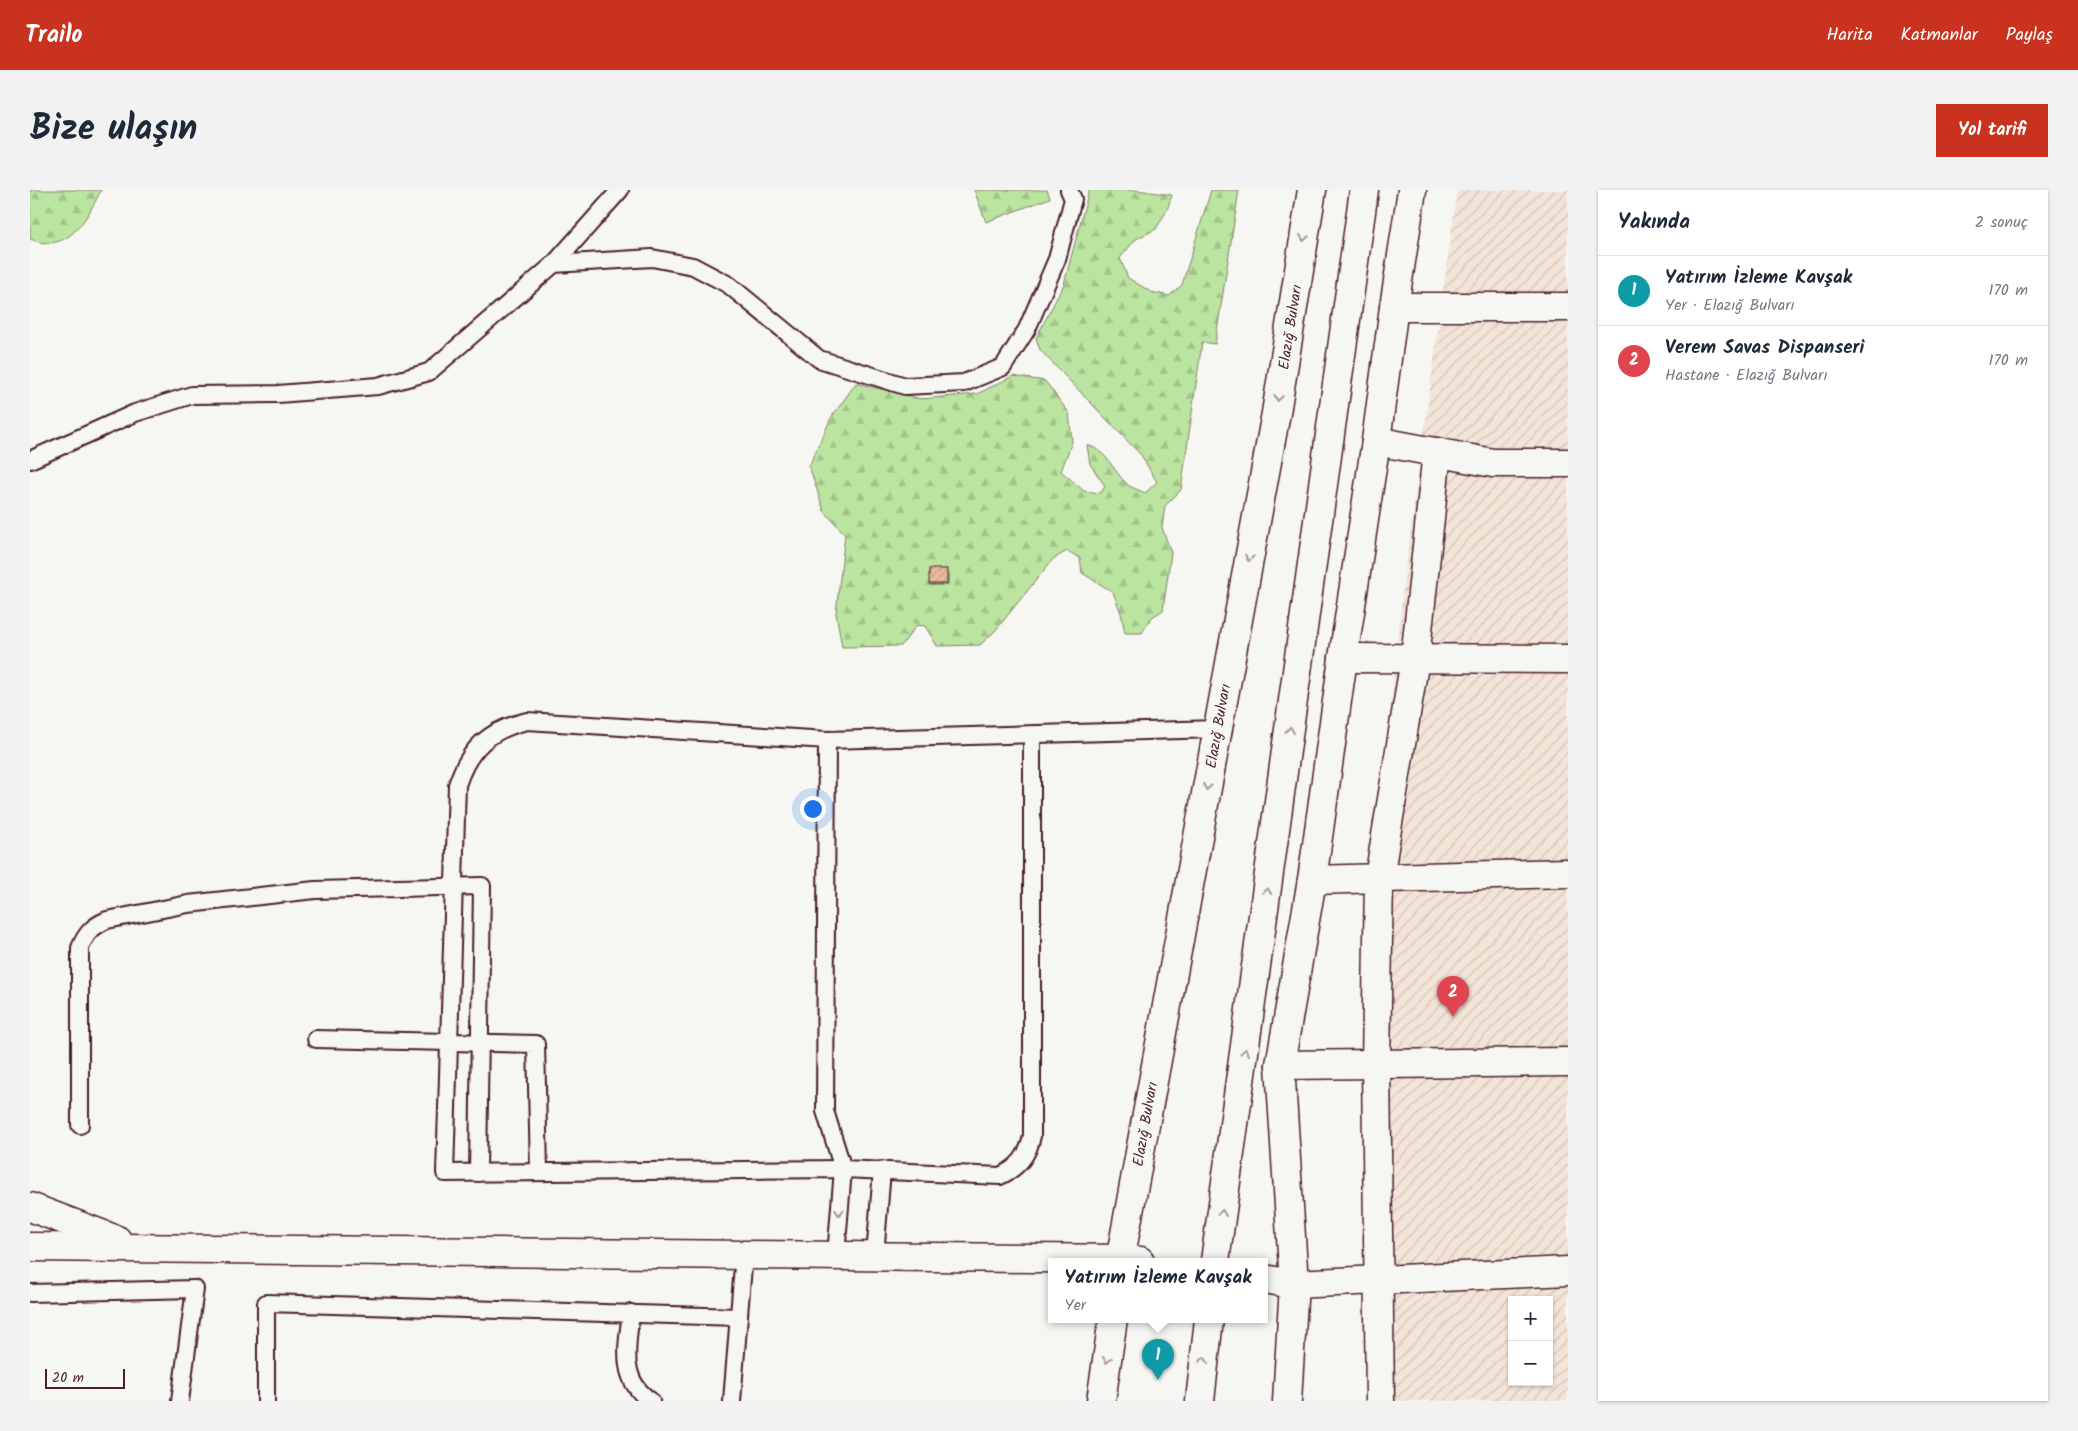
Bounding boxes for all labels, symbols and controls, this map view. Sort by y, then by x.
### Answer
text: Trailo [25,16,83,55]
text: Harita [1826,21,1873,50]
text: Katmanlar [1901,21,1978,50]
text: Paylaş [2006,21,2053,50]
text: Bize ulaşın [30,102,197,158]
button: Yol tarifi [1936,104,2048,157]
text: Yakında [1618,206,1690,239]
text: 2 sonuç [1975,210,2028,235]
one-way arrow [1300,234,1310,242]
text: Yatırım İzleme Kavşak [1665,263,1852,293]
text: 1 [1632,278,1636,303]
text: 170 m [1988,278,2028,303]
street label: Elazığ Bulvarı [1272,283,1310,371]
text: Yer · Elazığ Bulvarı [1665,293,1795,318]
text: Verem Savas Dispanseri [1665,333,1864,363]
text: 2 [1629,348,1639,373]
text: 170 m [1988,348,2028,373]
text: Hastane · Elazığ Bulvarı [1665,363,1828,388]
one-way arrow [1274,394,1284,403]
one-way arrow [1245,554,1255,563]
street label: Elazığ Bulvarı [1200,682,1238,770]
one-way arrow [1284,726,1294,735]
one-way arrow [1203,783,1213,791]
your location [800,796,826,822]
one-way arrow [1261,887,1272,895]
pin: 2 [1437,976,1469,1017]
one-way arrow [1239,1048,1250,1056]
street label: Elazığ Bulvarı [1127,1080,1165,1168]
one-way arrow [834,1208,845,1216]
one-way arrow [1216,1209,1227,1217]
popup [1048,1258,1268,1323]
text: Yatırım İzleme Kavşak [1064,1263,1252,1293]
text: Yer [1064,1293,1086,1318]
map controls [1508,1296,1553,1386]
button: + [1508,1296,1553,1341]
pin: 1 [1142,1339,1174,1380]
button: − [1508,1341,1553,1386]
one-way arrow [1102,1356,1113,1364]
one-way arrow [1198,1356,1209,1364]
scale bar [45,1366,125,1389]
text: 20 m [52,1367,84,1389]

